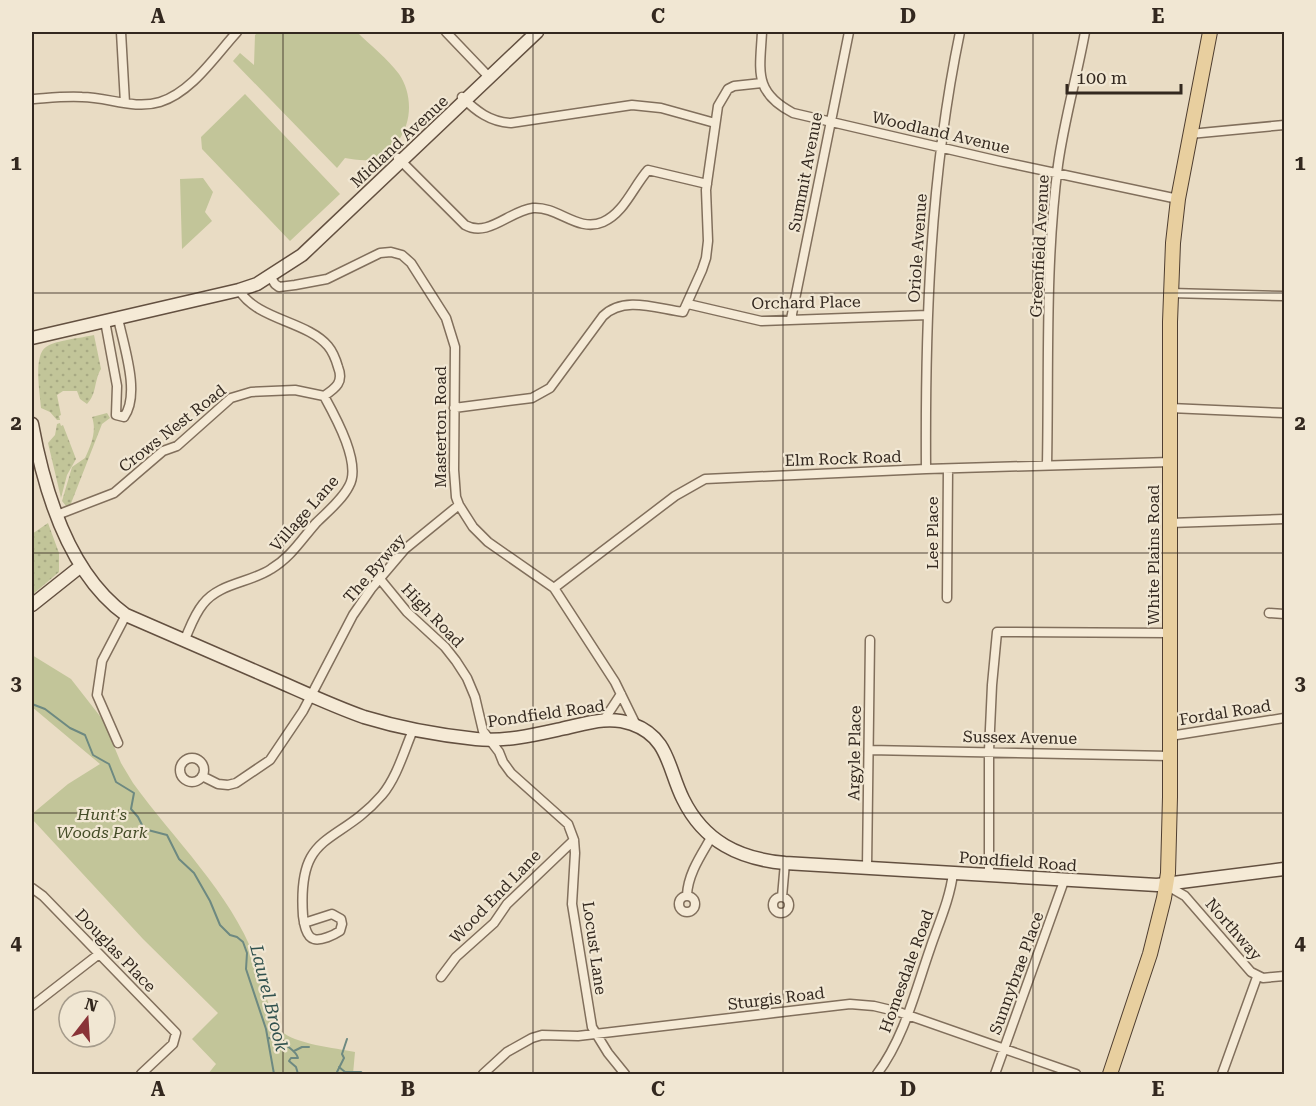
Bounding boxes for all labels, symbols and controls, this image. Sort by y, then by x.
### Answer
text: A [151,4,166,28]
text: B [401,4,415,28]
text: C [651,4,665,28]
text: D [900,4,916,28]
text: E [1152,4,1165,28]
scale bar [1067,57,1181,95]
text: 100 m [1076,67,1127,88]
street label: Midland Avenue [347,91,452,191]
street label: Woodland Avenue [870,107,1012,158]
street label: Summit Avenue [785,110,826,234]
text: 1 [10,151,22,175]
text: 1 [1294,151,1306,175]
street label: Greenfield Avenue [1026,174,1053,318]
street label: Oriole Avenue [904,193,931,303]
street label: Orchard Place [751,292,861,313]
street label: Masterton Road [431,366,450,488]
street label: Crows Nest Road [115,381,230,476]
text: 2 [10,411,22,435]
text: 2 [1294,411,1306,435]
street label: Elm Rock Road [784,447,902,470]
street label: Village Lane [266,471,343,555]
street label: White Plains Road [1144,485,1163,625]
street label: Lee Place [923,496,942,570]
street label: The Byway [339,530,410,607]
street label: High Road [398,580,468,651]
text: 3 [10,671,22,695]
text: 3 [1294,671,1306,695]
street label: Pondfield Road [486,696,606,731]
street label: Fordal Road [1178,696,1272,729]
street label: Argyle Place [844,705,865,801]
street label: Sussex Avenue [963,727,1077,748]
park label: Hunt's Woods Park [56,805,148,842]
street label: Wood End Lane [446,846,545,947]
street label: Pondfield Road [958,848,1078,875]
street label: Northway [1201,894,1266,965]
street label: Locust Lane [579,900,610,996]
street label: Douglas Place [71,905,160,996]
street label: Homesdale Road [875,907,938,1035]
street label: Sunnybrae Place [985,909,1048,1037]
text: 4 [10,931,22,955]
text: 4 [1294,931,1306,955]
water label: Laurel Brook [246,941,293,1054]
street label: Sturgis Road [727,983,826,1014]
north arrow [57,989,117,1049]
text: N [83,994,100,1016]
text: A [151,1077,166,1101]
text: B [401,1077,415,1101]
text: C [651,1077,665,1101]
text: D [900,1077,916,1101]
text: E [1152,1077,1165,1101]

